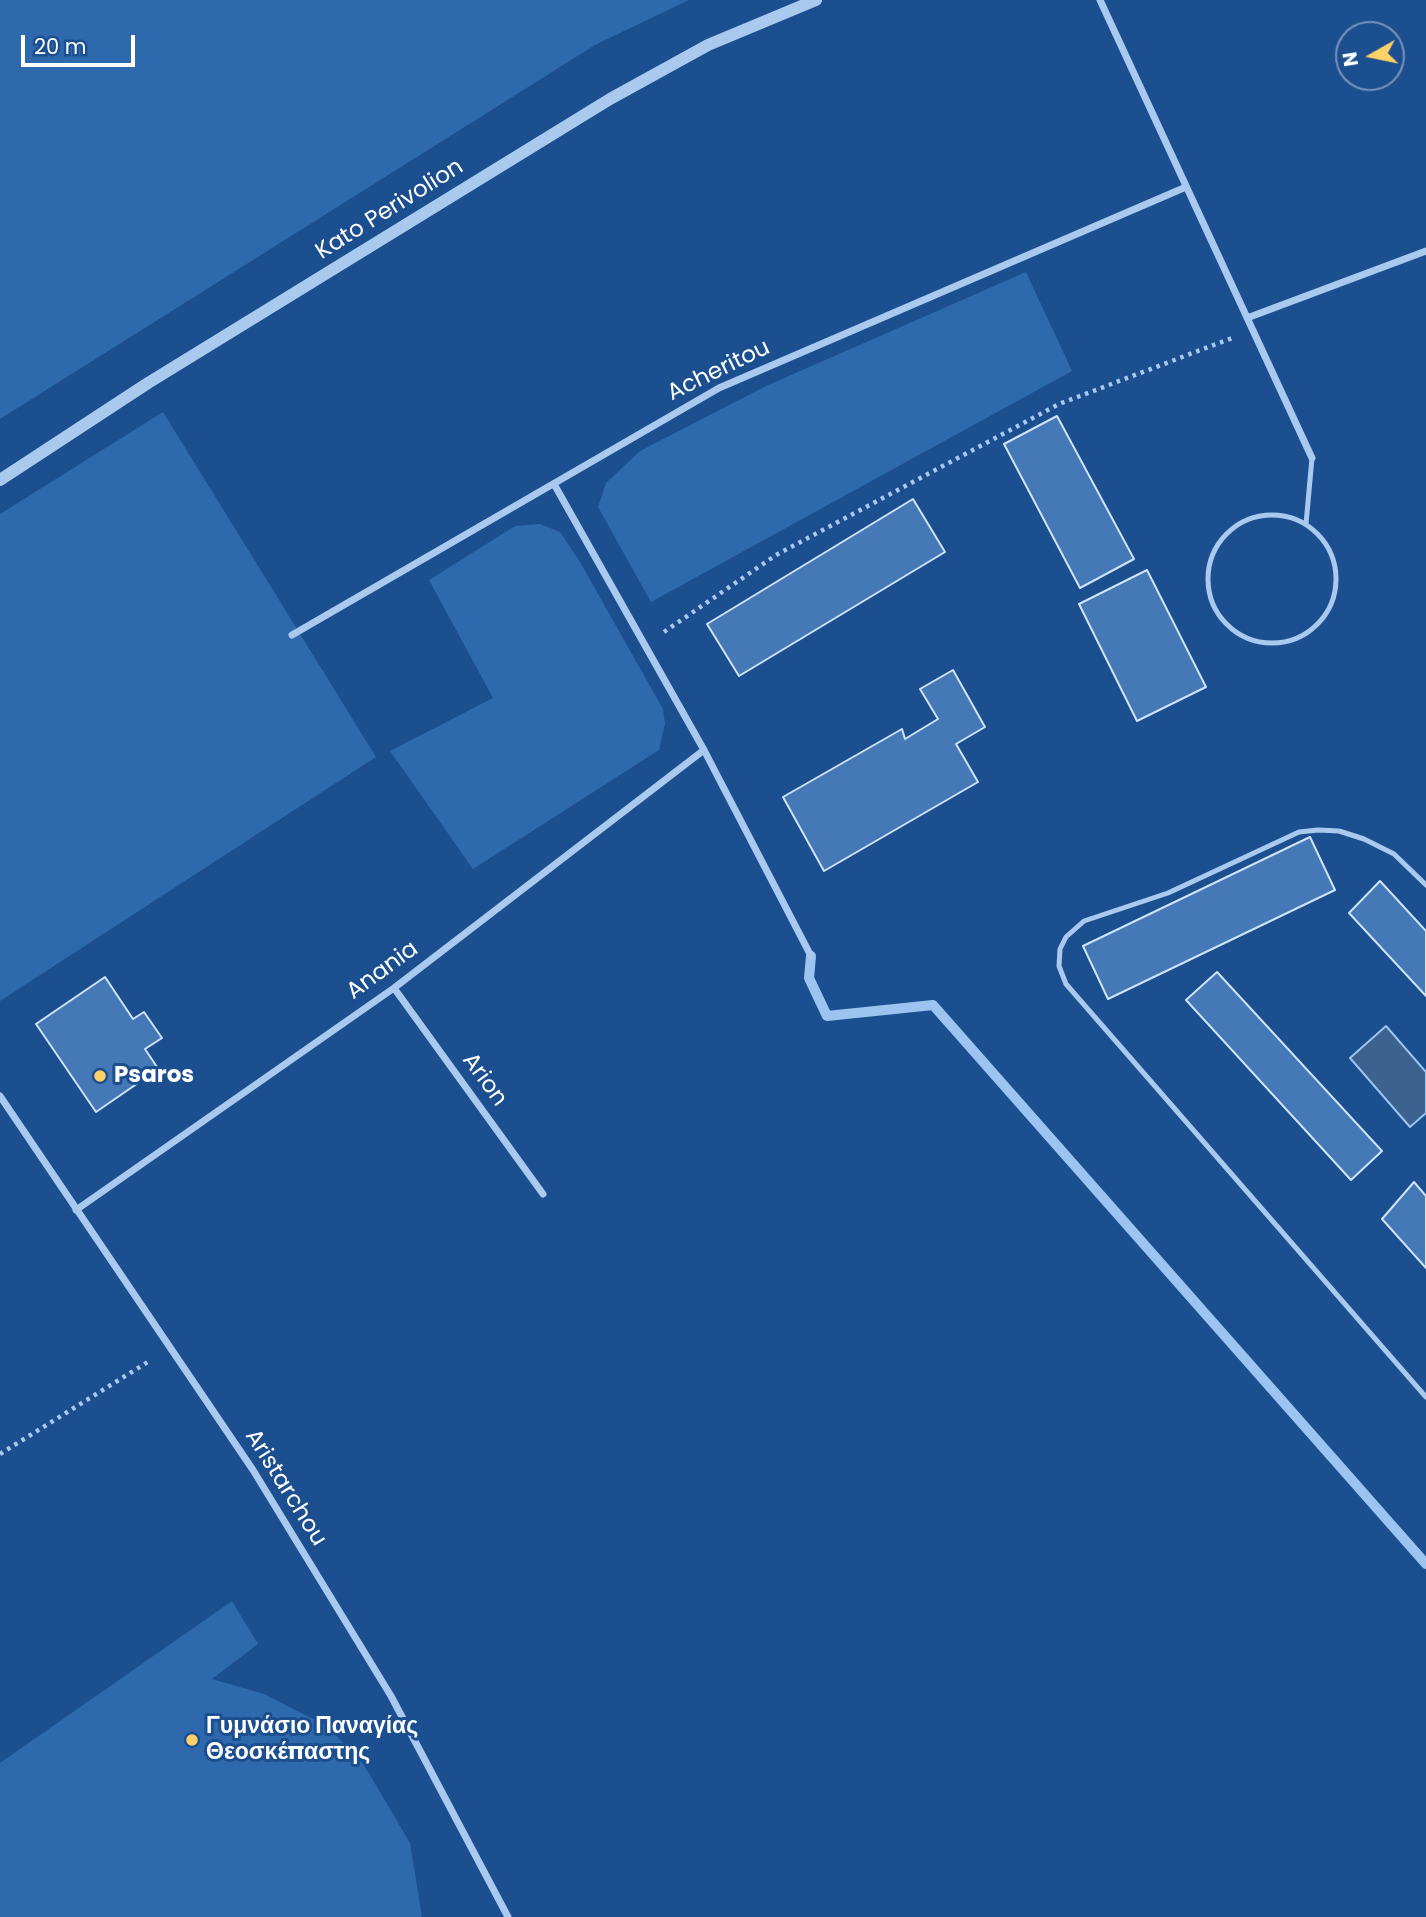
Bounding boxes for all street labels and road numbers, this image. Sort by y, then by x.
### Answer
street label: Kato Perivolion [311,154,469,266]
street label: Acheritou [663,334,775,408]
street label: Anania [342,936,424,1006]
street label: Arion [455,1048,513,1112]
street label: Aristarchou [238,1425,332,1551]

